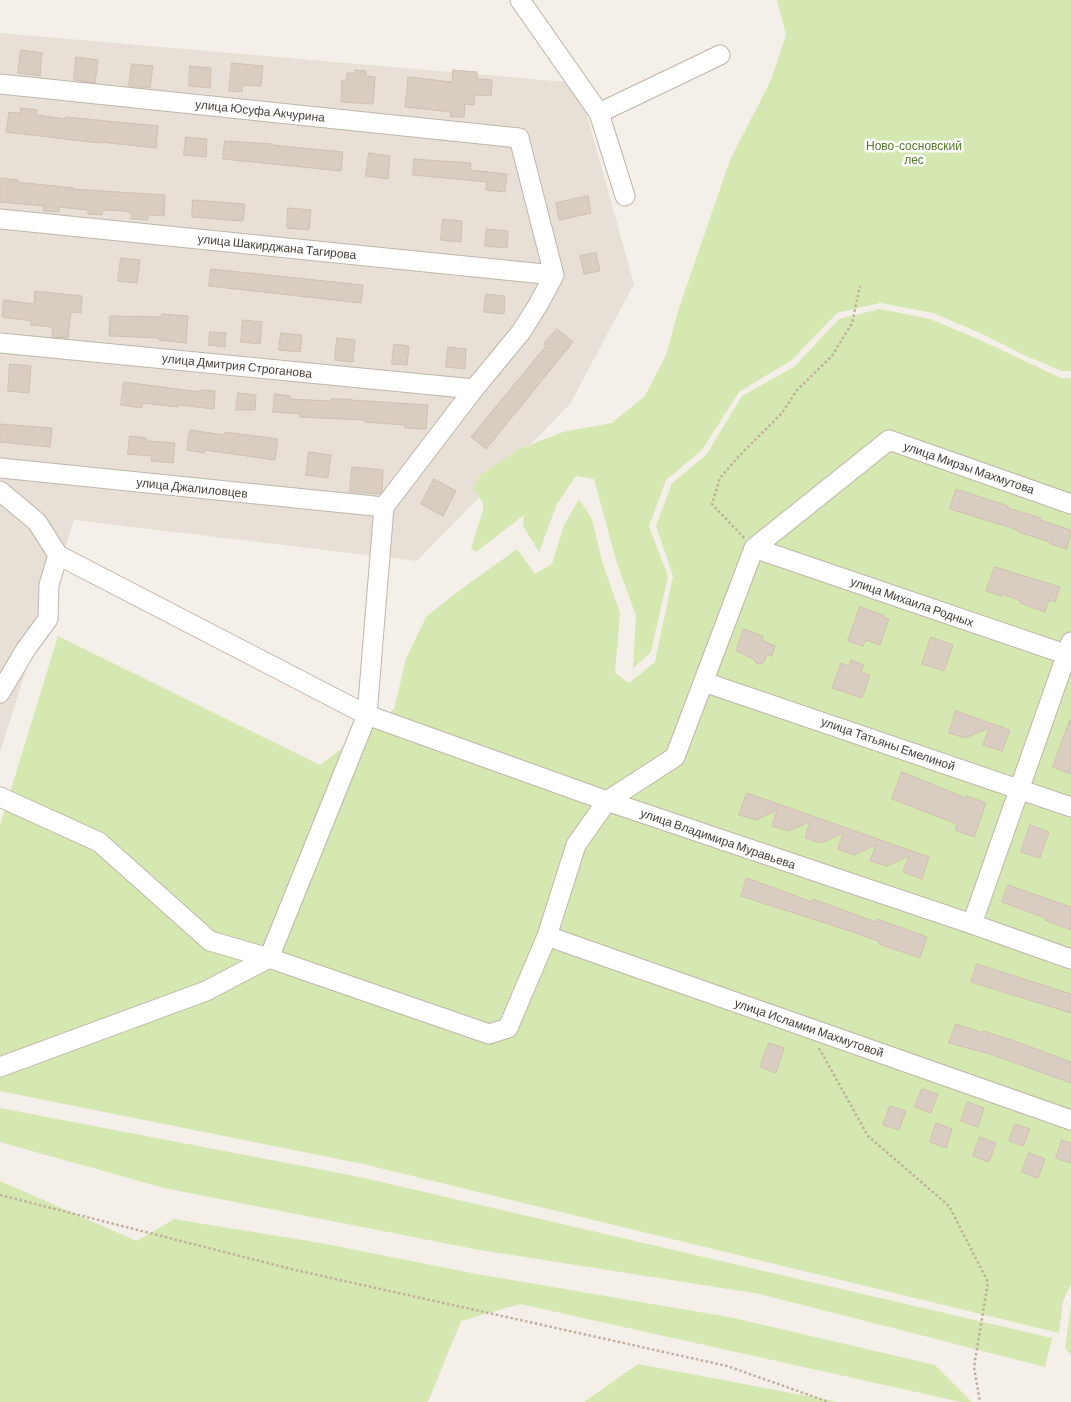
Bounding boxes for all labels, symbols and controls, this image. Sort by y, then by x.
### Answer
street label: улица Юсуфа Акчурина [194,97,326,125]
park label: Ново-сосновский лес [866,139,962,167]
street label: улица Шакирджана Тагирова [197,231,357,263]
street label: улица Дмитрия Строганова [161,351,313,381]
street label: улица Мирзы Махмутова [902,439,1036,497]
street label: улица Джалиловцев [136,475,248,501]
street label: улица Михаила Родных [848,574,976,630]
street label: улица Татьяны Емелиной [819,714,957,774]
street label: улица Владимира Муравьева [639,806,797,872]
street label: улица Исламии Махмутовой [733,996,885,1060]

